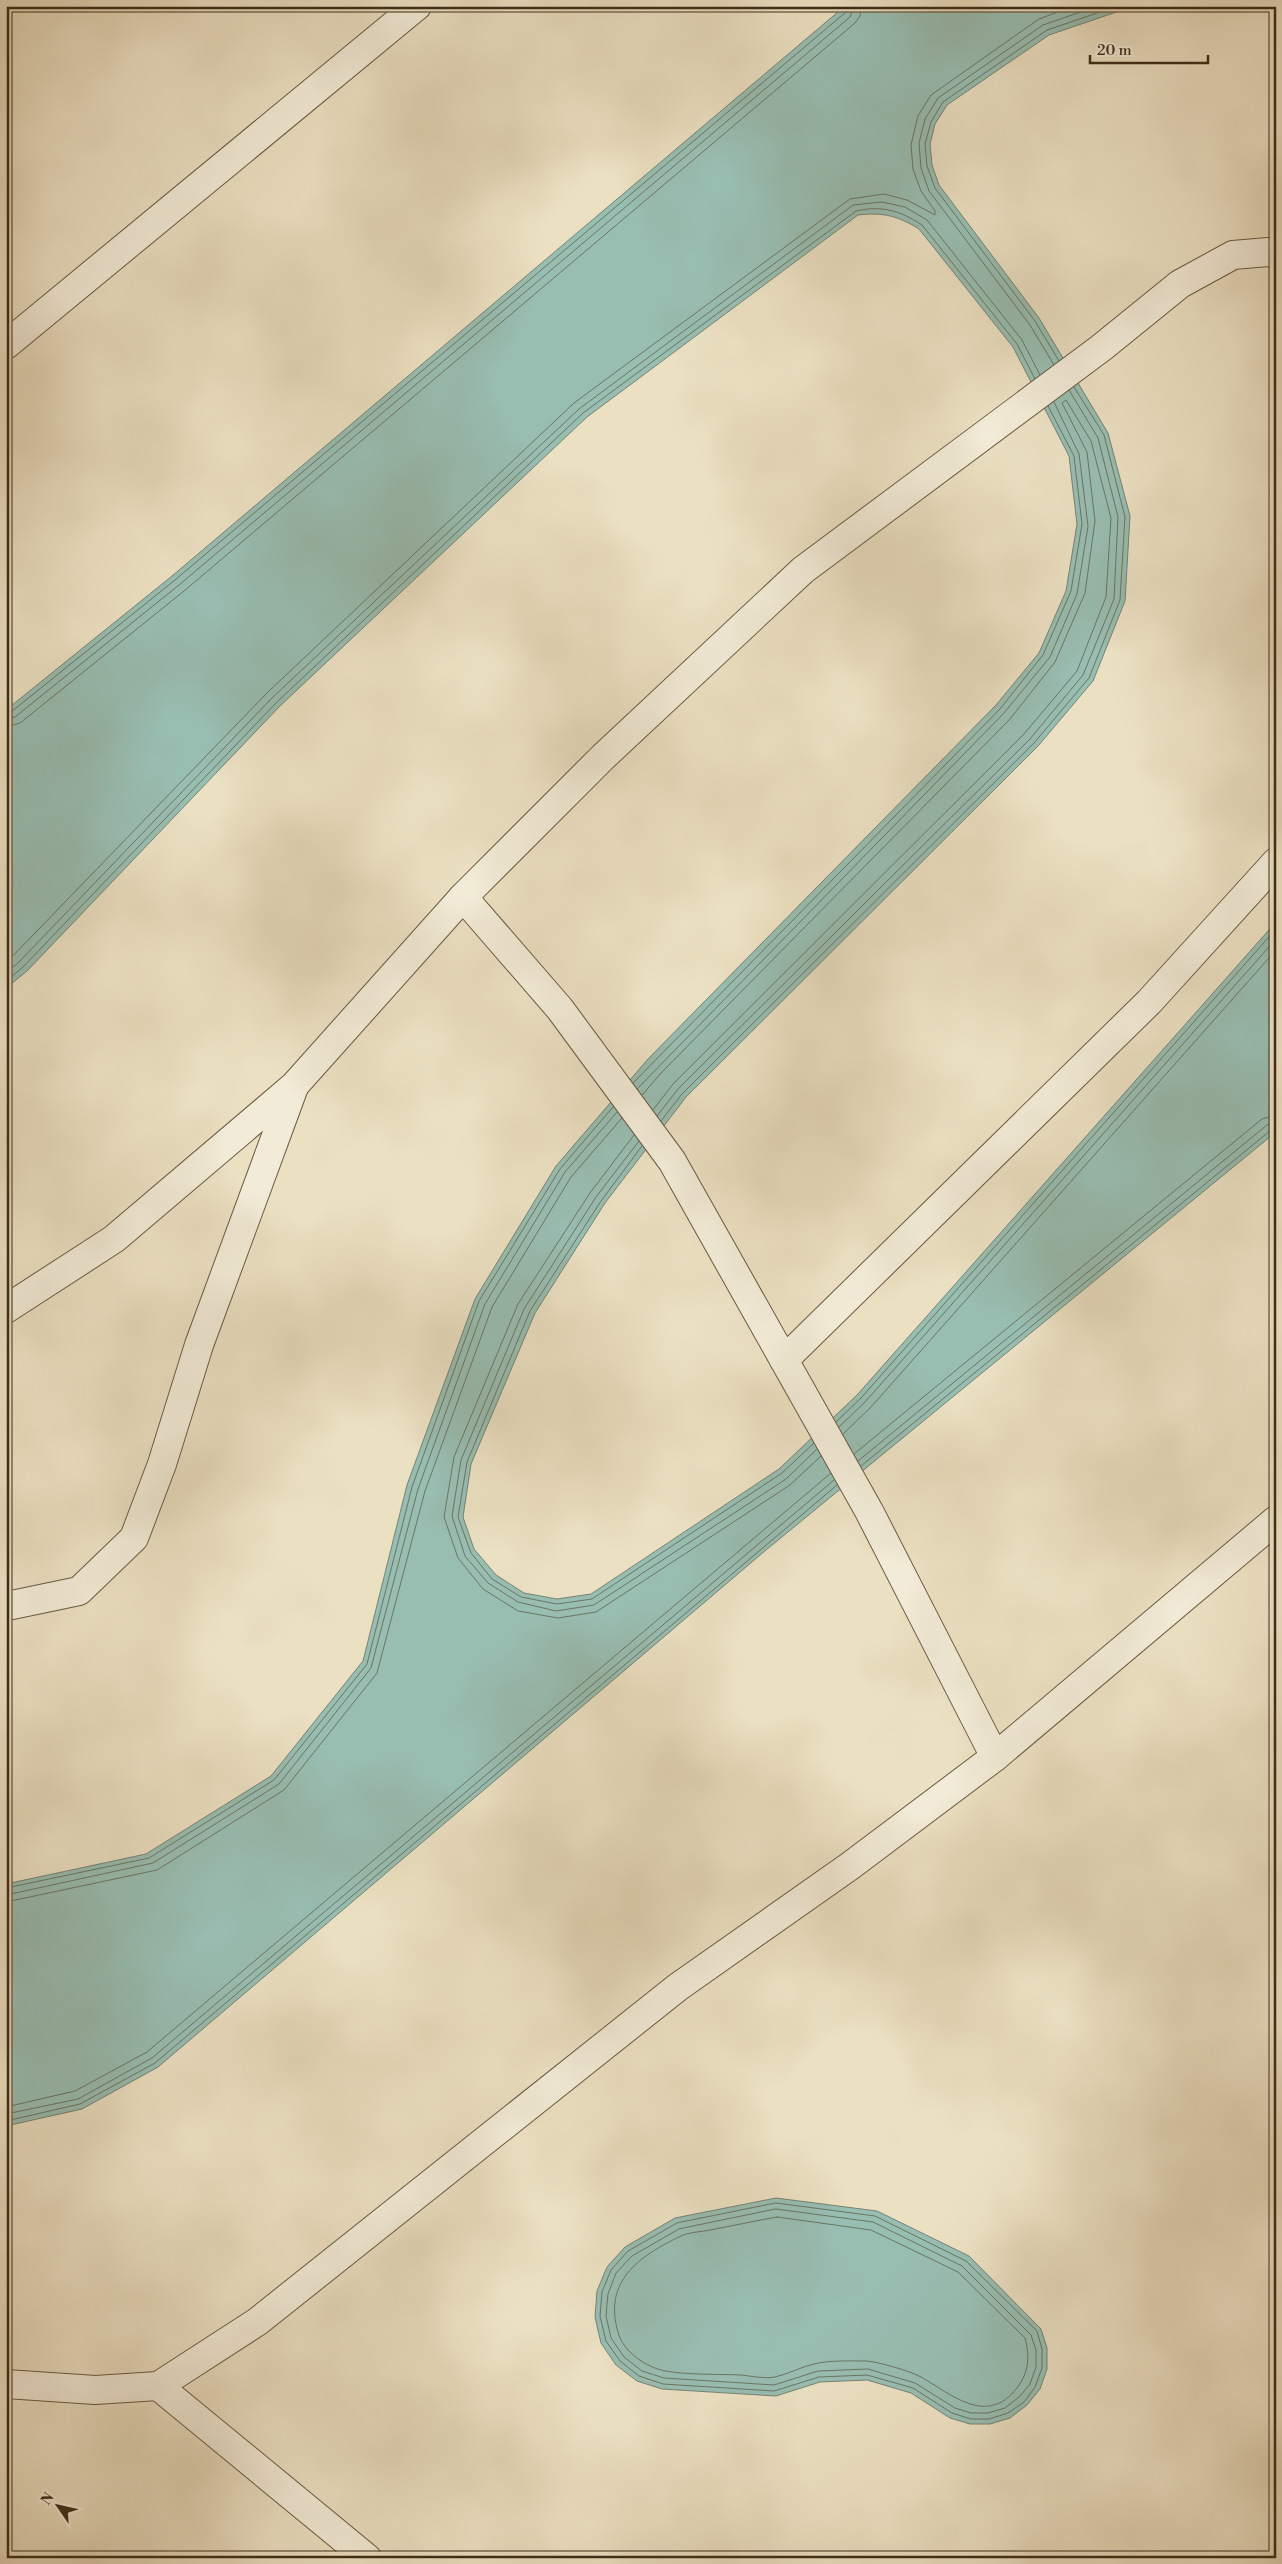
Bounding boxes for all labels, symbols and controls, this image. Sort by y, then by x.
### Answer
scale bar [1090,32,1207,64]
text: 20 m [1097,41,1132,60]
north arrow [32,2482,82,2532]
text: N [37,2490,59,2509]

